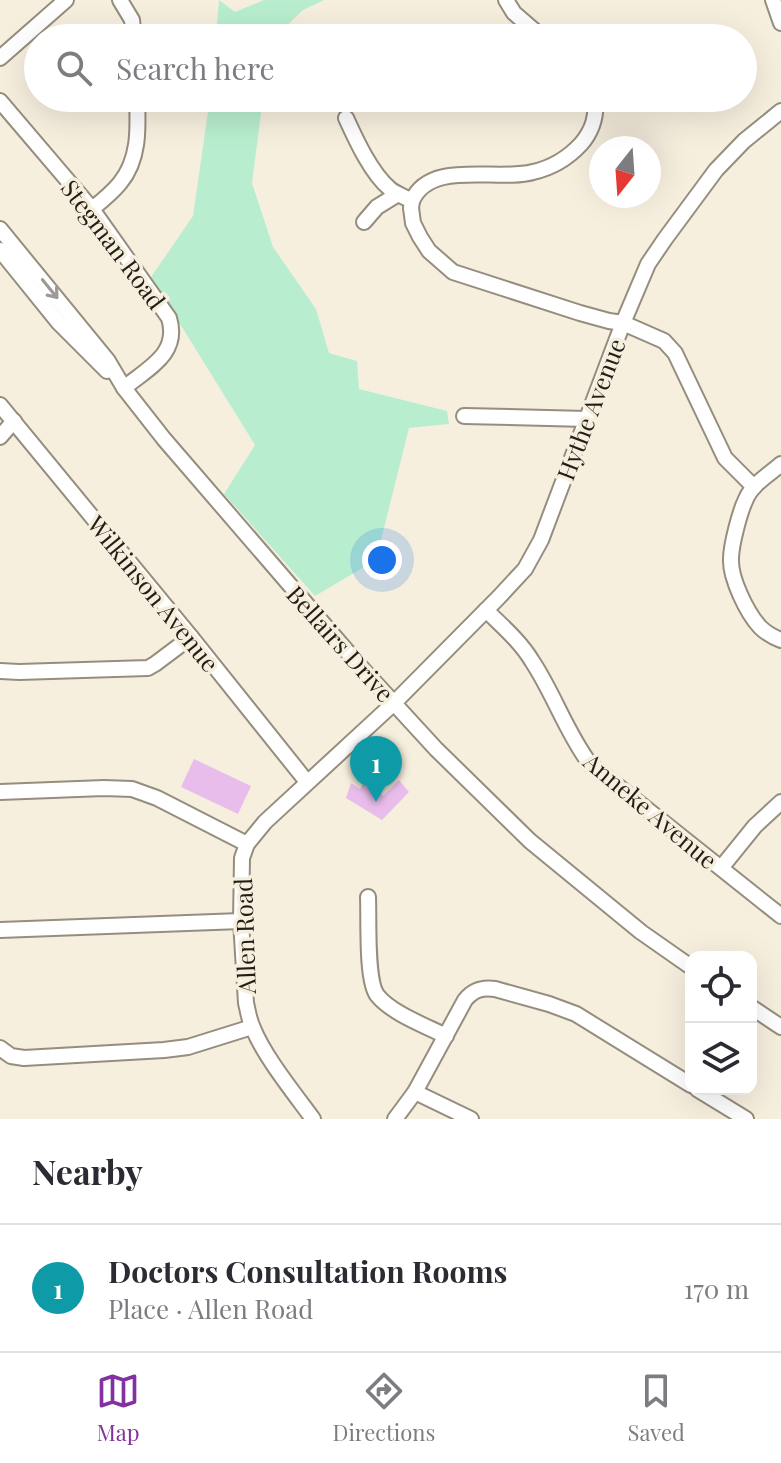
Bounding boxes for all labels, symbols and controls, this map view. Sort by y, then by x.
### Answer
search box [24,24,757,112]
icon: search [52,46,96,90]
text: Search here [116,48,275,88]
north arrow [589,136,661,208]
street label: Stegman Road [55,173,173,315]
one-way arrow [41,278,58,299]
street label: Hythe Avenue [548,334,632,484]
street label: Wilkinson Avenue [80,507,227,678]
your location [362,540,402,580]
street label: Bellairs Drive [280,578,402,708]
pin: 1 [350,736,402,802]
street label: Anneke Avenue [577,744,724,875]
street label: Allen Road [226,878,262,995]
map controls [685,951,757,1095]
button: locate [685,951,757,1023]
button: layers [685,1023,757,1095]
text: Nearby [32,1148,143,1194]
text: Doctors Consultation Rooms [108,1251,507,1291]
text: 1 [53,1271,63,1306]
text: 170 m [684,1271,749,1306]
text: Place · Allen Road [108,1291,313,1326]
tab: Map [96,1369,140,1447]
tab: Directions [332,1369,435,1447]
tab: Saved [628,1369,685,1447]

